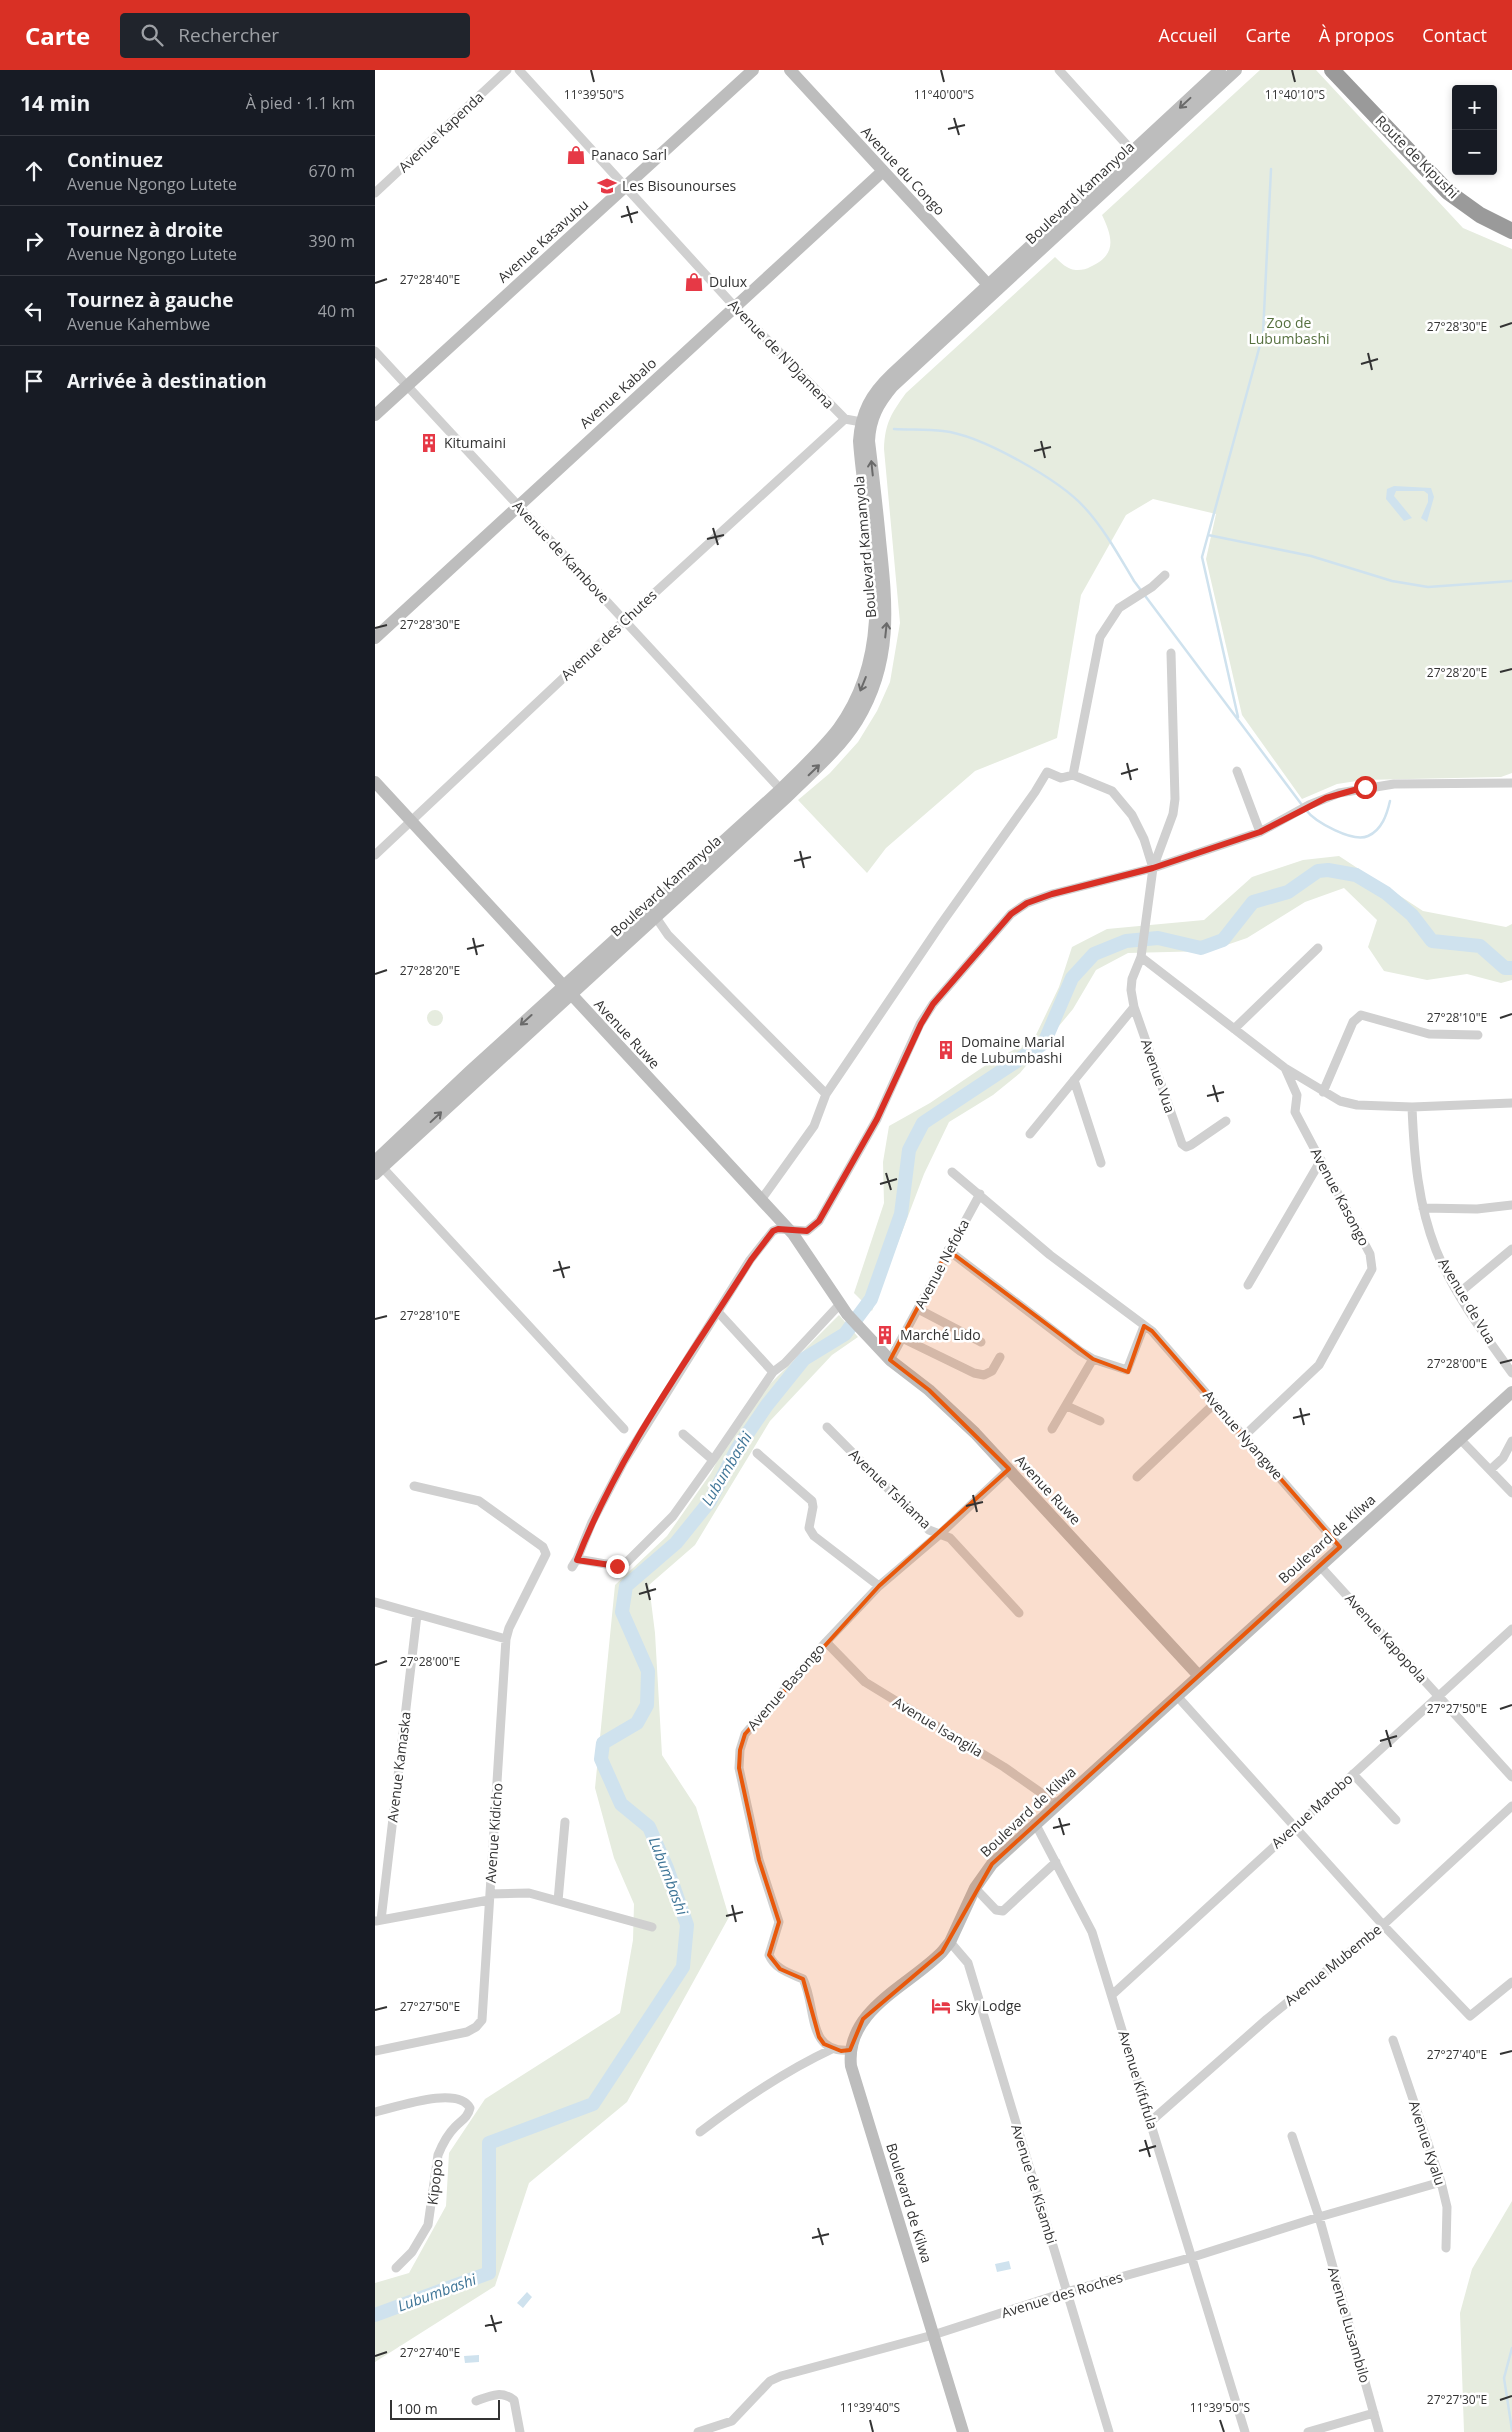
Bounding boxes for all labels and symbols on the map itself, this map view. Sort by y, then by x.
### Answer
text: 11°39'50"S [564,86,624,103]
text: 11°40'00"S [914,86,974,103]
text: 11°40'10"S [1265,86,1325,103]
street label: Avenue Kapenda [394,87,487,176]
one-way arrow [1178,97,1191,109]
street label: Route de Kipushi [1372,111,1463,202]
street label: Avenue du Congo [857,122,950,219]
street label: Boulevard Kamanyola [1021,137,1138,248]
shop icon: Panaco Sarl [565,144,587,166]
place label: Panaco Sarl [591,145,667,164]
school or university icon: Les Bisounourses [596,175,618,197]
place label: Les Bisounourses [622,176,737,195]
street label: Avenue Kasavubu [493,195,592,286]
text: 27°28'40"E [400,271,460,288]
shop icon: Dulux [683,271,705,293]
place label: Dulux [709,272,748,291]
street label: Avenue de N'Djamena [724,295,838,412]
park label: Zoo de Lubumbashi [1248,313,1330,348]
text: 27°28'30"E [1427,318,1487,335]
street label: Avenue Kabalo [575,353,660,432]
building icon: Kitumaini [418,432,440,454]
place label: Kitumaini [444,433,506,452]
one-way arrow [868,460,877,476]
street label: Boulevard Kamanyola [849,475,880,619]
street label: Avenue de Kambove [509,496,614,607]
street label: Avenue des Chutes [557,585,661,684]
text: 27°28'30"E [400,616,460,633]
one-way arrow [881,622,891,638]
text: 27°28'20"E [1427,664,1487,681]
one-way arrow [857,677,866,692]
one-way arrow [808,764,820,776]
route start [1354,776,1377,799]
street label: Boulevard Kamanyola [606,831,725,940]
text: 27°28'20"E [400,962,460,979]
street label: Avenue Ruwe [590,995,665,1073]
text: 27°28'10"E [1427,1009,1487,1026]
one-way arrow [520,1014,533,1026]
place label: Domaine Marial de Lubumbashi [961,1032,1065,1067]
street label: Avenue Vua [1137,1036,1180,1115]
building icon: Domaine Marial de Lubumbashi [935,1039,957,1061]
one-way arrow [430,1111,443,1123]
street label: Avenue Kasongo [1307,1144,1374,1249]
street label: Avenue Nefoka [910,1216,973,1312]
street label: Avenue de Vua [1434,1254,1501,1347]
text: 27°28'10"E [400,1307,460,1324]
building icon: Marché Lido [874,1324,896,1346]
place label: Marché Lido [900,1325,981,1344]
text: 27°28'00"E [1427,1355,1487,1372]
street label: Avenue Nyangwe [1199,1386,1288,1484]
water label: Lubumbashi [696,1428,756,1509]
street label: Avenue Tshiama [845,1445,936,1533]
street label: Avenue Ruwe [1011,1451,1086,1529]
street label: Boulevard de Kilwa [1274,1490,1379,1587]
route end [606,1555,629,1578]
street label: Avenue Kapopola [1341,1589,1432,1686]
street label: Avenue Basongo [743,1639,829,1734]
text: 27°28'00"E [400,1653,460,1670]
street label: Avenue Isangila [890,1692,987,1761]
text: 27°27'50"E [1427,1700,1487,1717]
street label: Avenue Kamaska [382,1711,415,1823]
street label: Boulevard de Kilwa [976,1762,1080,1861]
street label: Avenue Matobo [1267,1769,1356,1852]
street label: Avenue Kidicho [481,1782,506,1884]
water label: Lubumbashi [645,1834,693,1918]
street label: Avenue Mubembe [1280,1920,1385,2010]
hotel icon: Sky Lodge [930,1995,952,2017]
place label: Sky Lodge [956,1996,1022,2015]
text: 27°27'50"E [400,1998,460,2015]
street label: Avenue Kifufula [1114,2028,1163,2132]
text: 27°27'40"E [1427,2046,1487,2063]
street label: Avenue Kyalu [1405,2098,1450,2188]
street label: Avenue de Kisambi [1007,2122,1062,2246]
street label: Boulevard de Kilwa [882,2141,937,2265]
street label: Kipopo [422,2158,447,2206]
street label: Avenue Lusambilo [1324,2265,1375,2385]
street label: Avenue des Roches [999,2267,1125,2322]
water label: Lubumbashi [395,2269,479,2316]
text: 27°27'40"E [400,2344,460,2361]
text: 27°27'30"E [1427,2391,1487,2408]
scale bar [390,2397,500,2420]
text: 11°39'40"S [840,2399,900,2416]
text: 11°39'50"S [1190,2399,1250,2416]

